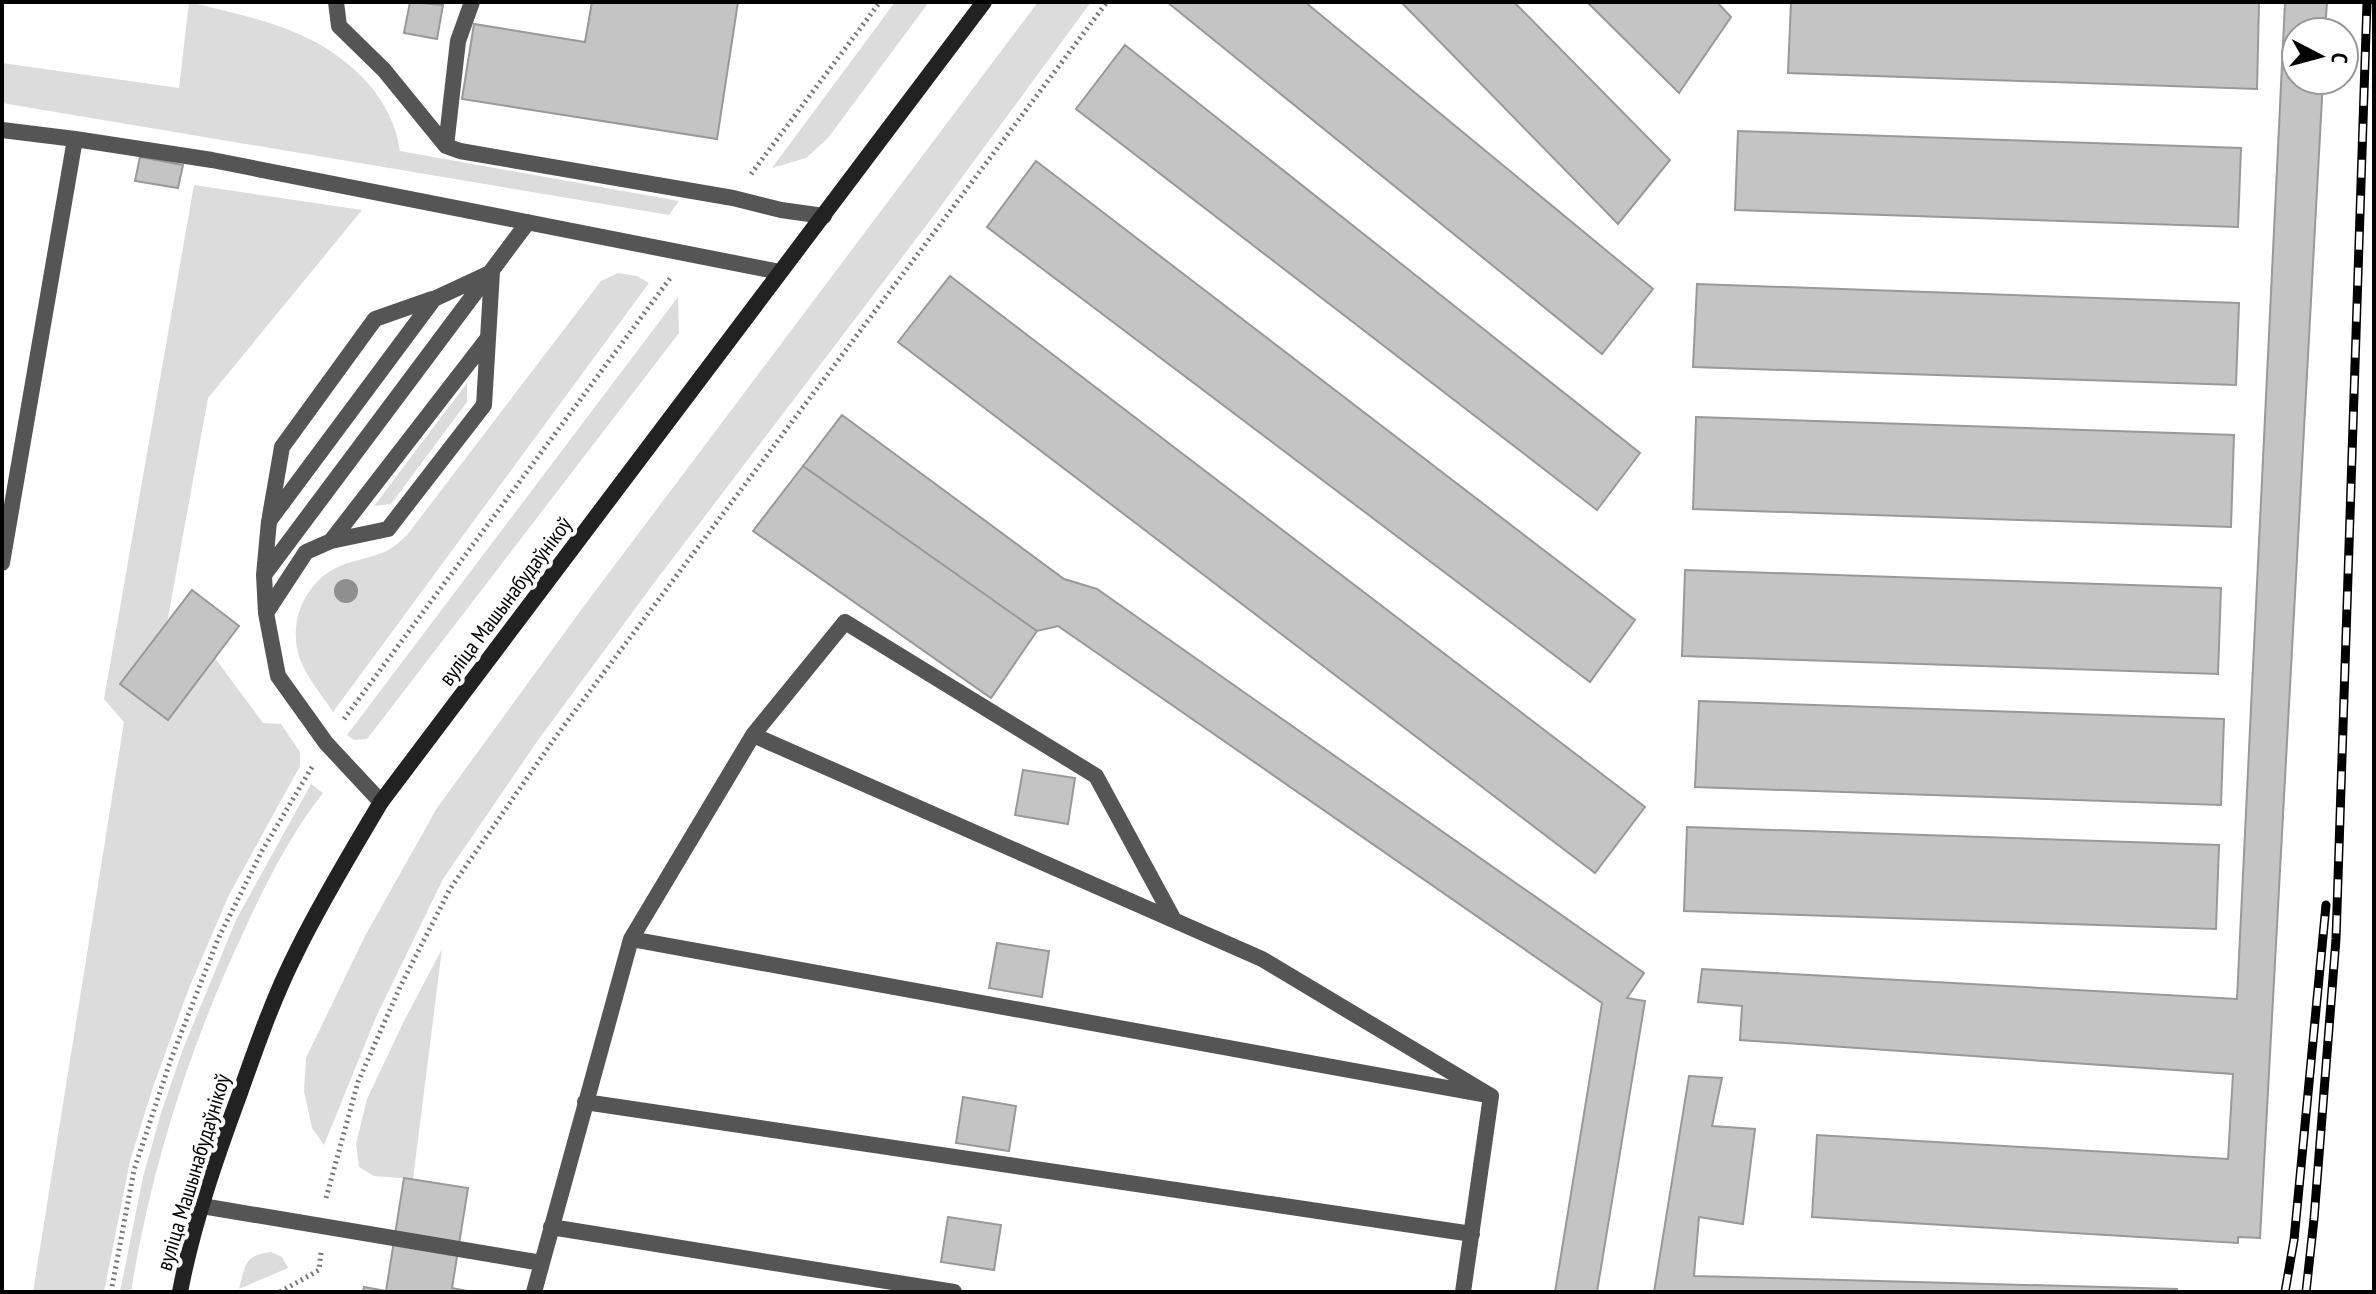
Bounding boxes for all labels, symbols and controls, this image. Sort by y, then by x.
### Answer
north arrow [2280,16,2360,96]
text: С [2325,52,2354,65]
street label: вуліца Машынабудаўнікоў [432,511,578,691]
street label: вуліца Машынабудаўнікоў [150,1070,236,1274]

